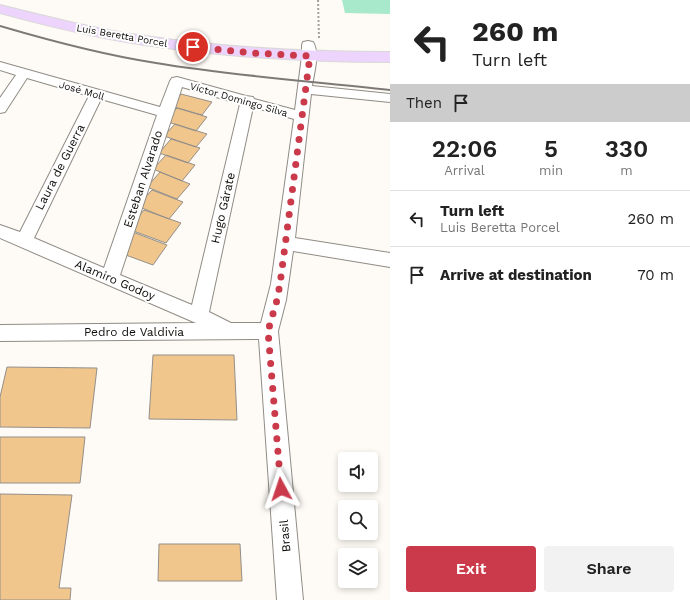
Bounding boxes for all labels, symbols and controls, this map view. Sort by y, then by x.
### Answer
text: 260 m [472,15,558,48]
icon: left [406,16,458,68]
street label: Luis Beretta Porcel [76,22,168,49]
pin [176,30,210,64]
icon: arrive [182,36,204,58]
text: Turn left [472,49,547,70]
street label: José Moll [58,79,106,102]
street label: Víctor Domingo Silva [189,80,289,119]
icon: arrive [450,92,472,114]
text: Then [406,94,442,112]
street label: Laura de Guerra [32,121,88,212]
street label: Esteban Alvarado [121,128,165,230]
text: 22:06 [432,135,497,163]
text: 5 [544,135,558,163]
text: 330 [605,135,648,163]
text: Arrival [444,163,485,178]
text: min [539,163,563,178]
text: m [620,163,633,178]
street label: Hugo Gárate [208,171,238,245]
text: Turn left [440,202,504,220]
icon: left [406,208,428,230]
text: 260 m [627,210,674,228]
text: Luis Beretta Porcel [440,220,560,235]
street label: Alamiro Godoy [73,257,158,303]
icon: arrive [406,264,428,286]
text: Arrive at destination [440,266,592,284]
text: 70 m [637,266,674,284]
street label: Pedro de Valdivia [84,325,184,339]
map controls [338,452,378,588]
button: sound [338,452,378,492]
position arrow [260,468,302,510]
button: search [338,500,378,540]
street label: Brasil [277,519,293,553]
button: Exit [406,546,536,592]
button: Share [544,546,674,592]
button: layers [338,548,378,588]

